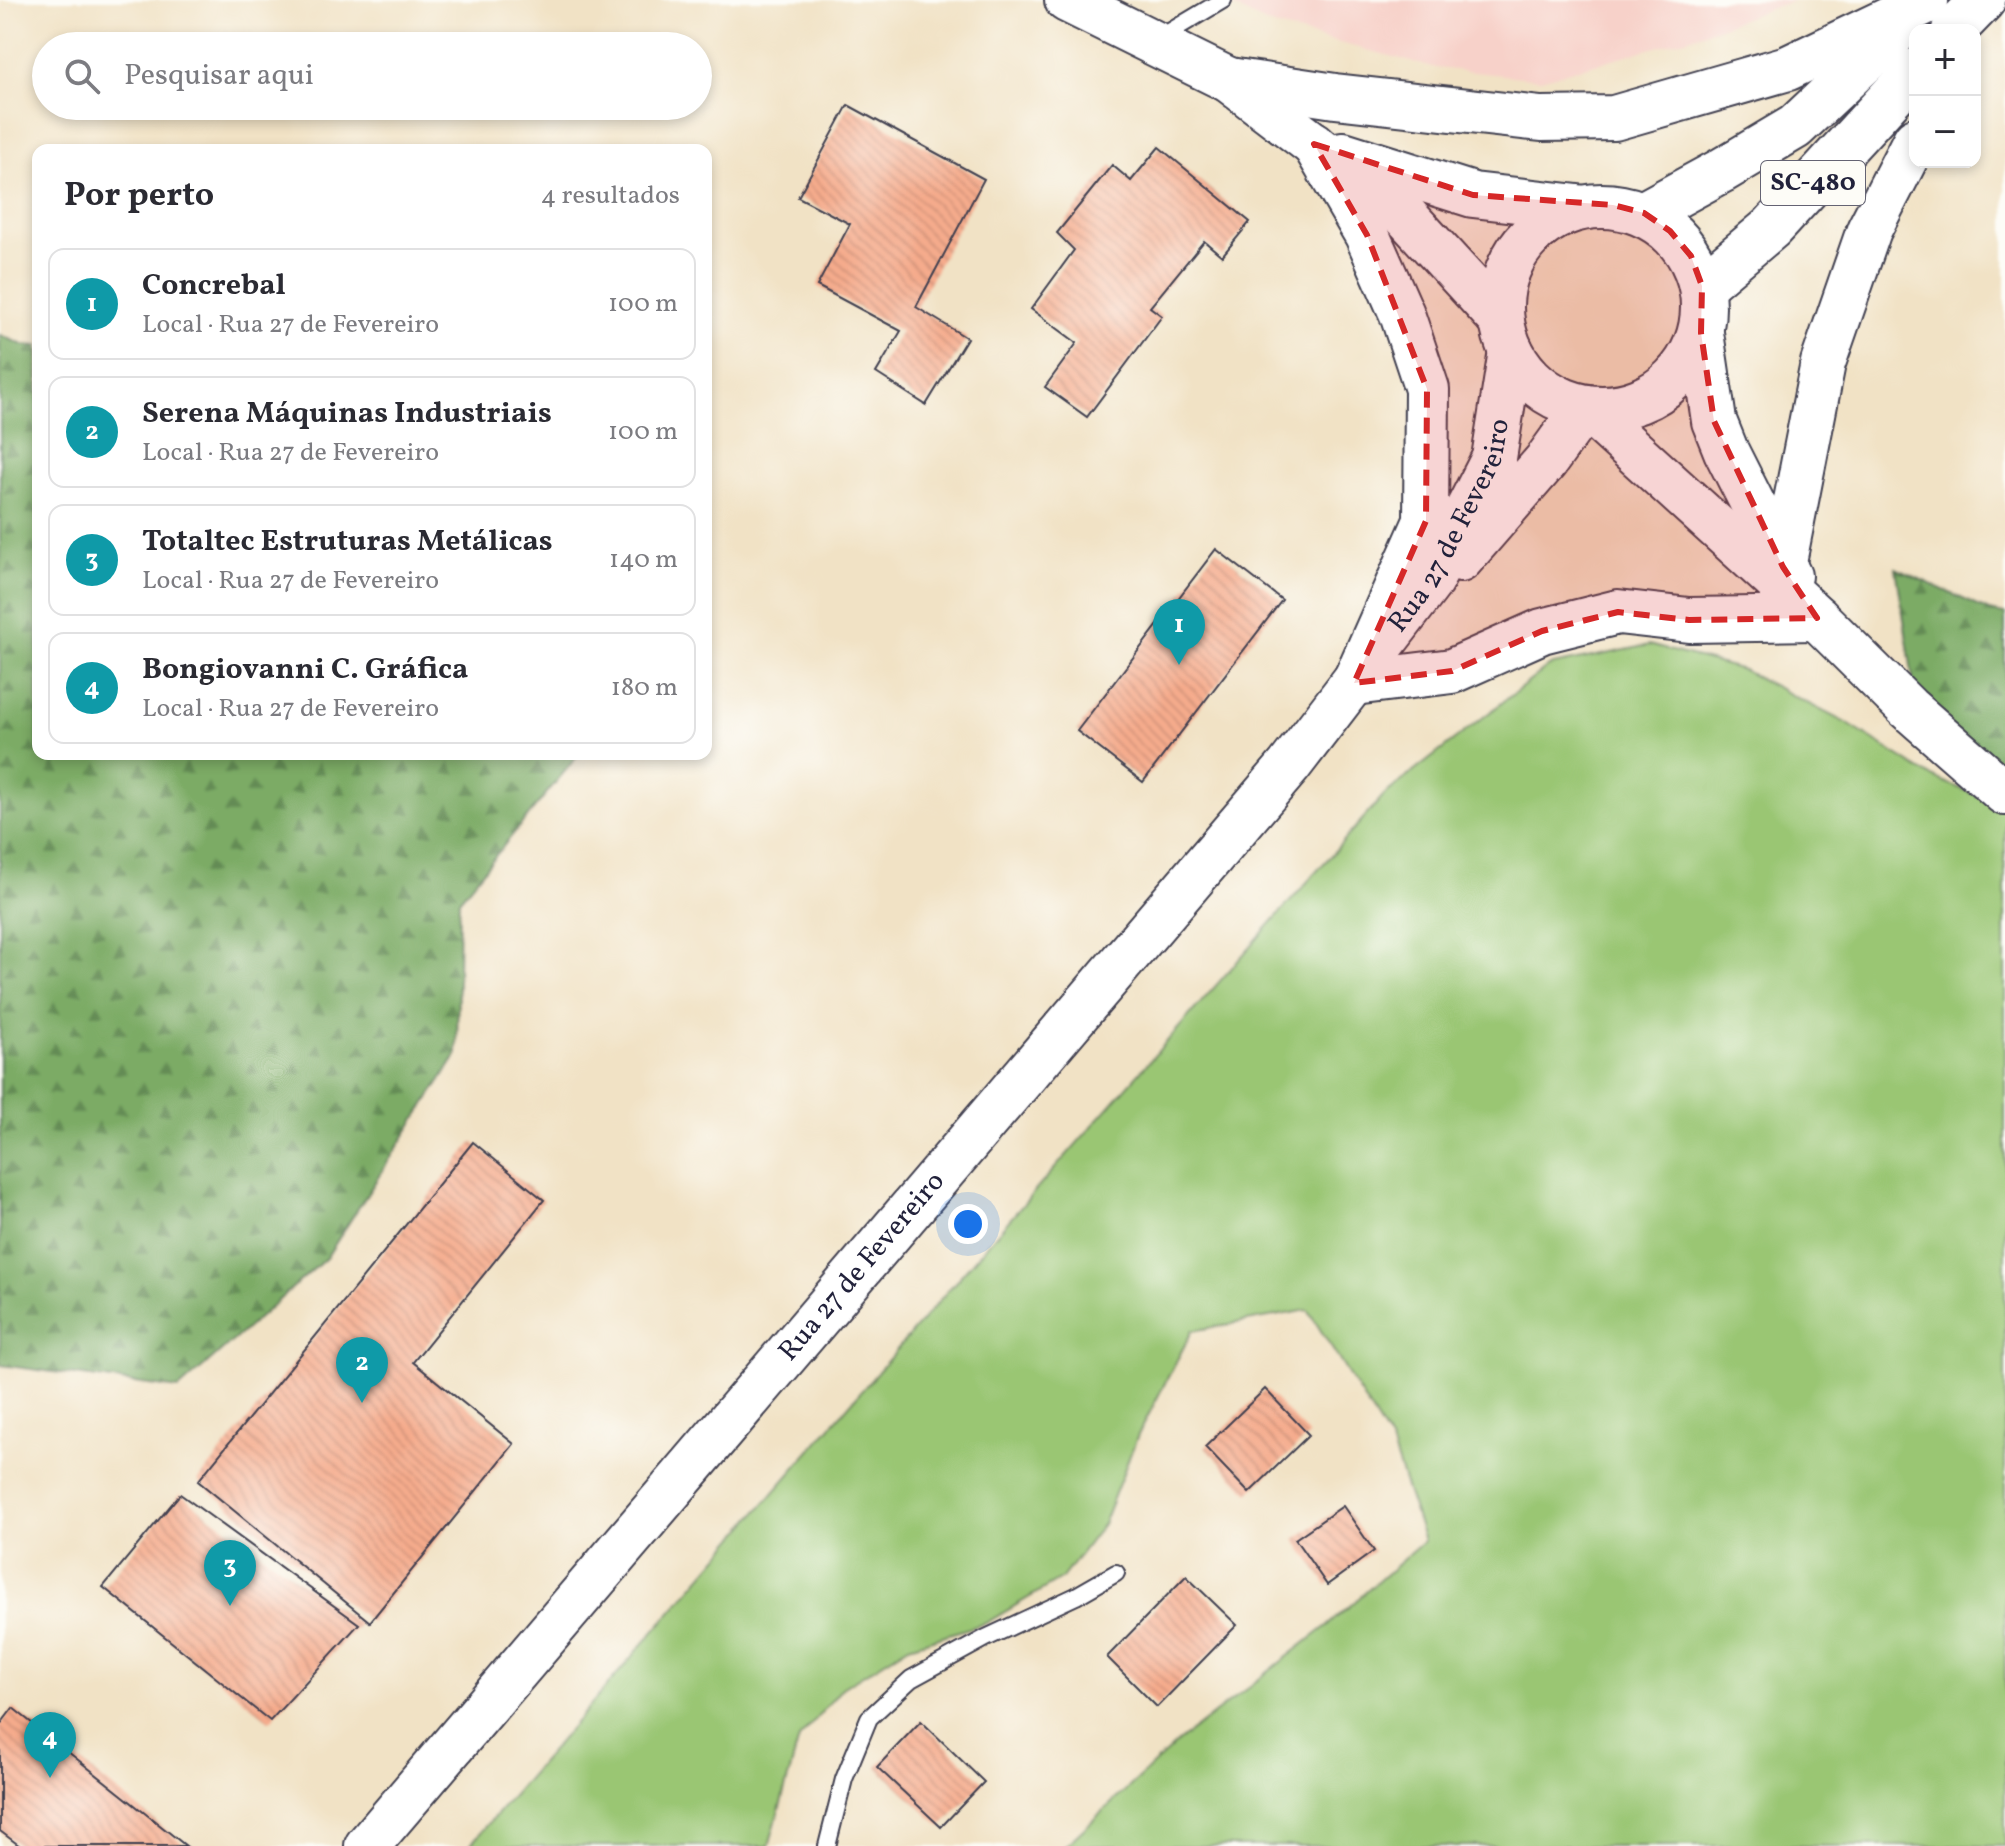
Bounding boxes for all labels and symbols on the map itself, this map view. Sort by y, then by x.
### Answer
road number: SC-480 [1761,161,1865,205]
street label: Rua 27 de Fevereiro [1379,416,1519,641]
pin: 1 [1153,599,1205,665]
street label: Rua 27 de Fevereiro [770,1163,954,1370]
your location [948,1204,988,1244]
pin: 2 [336,1337,388,1403]
pin: 3 [204,1540,256,1606]
pin: 4 [24,1712,76,1778]

